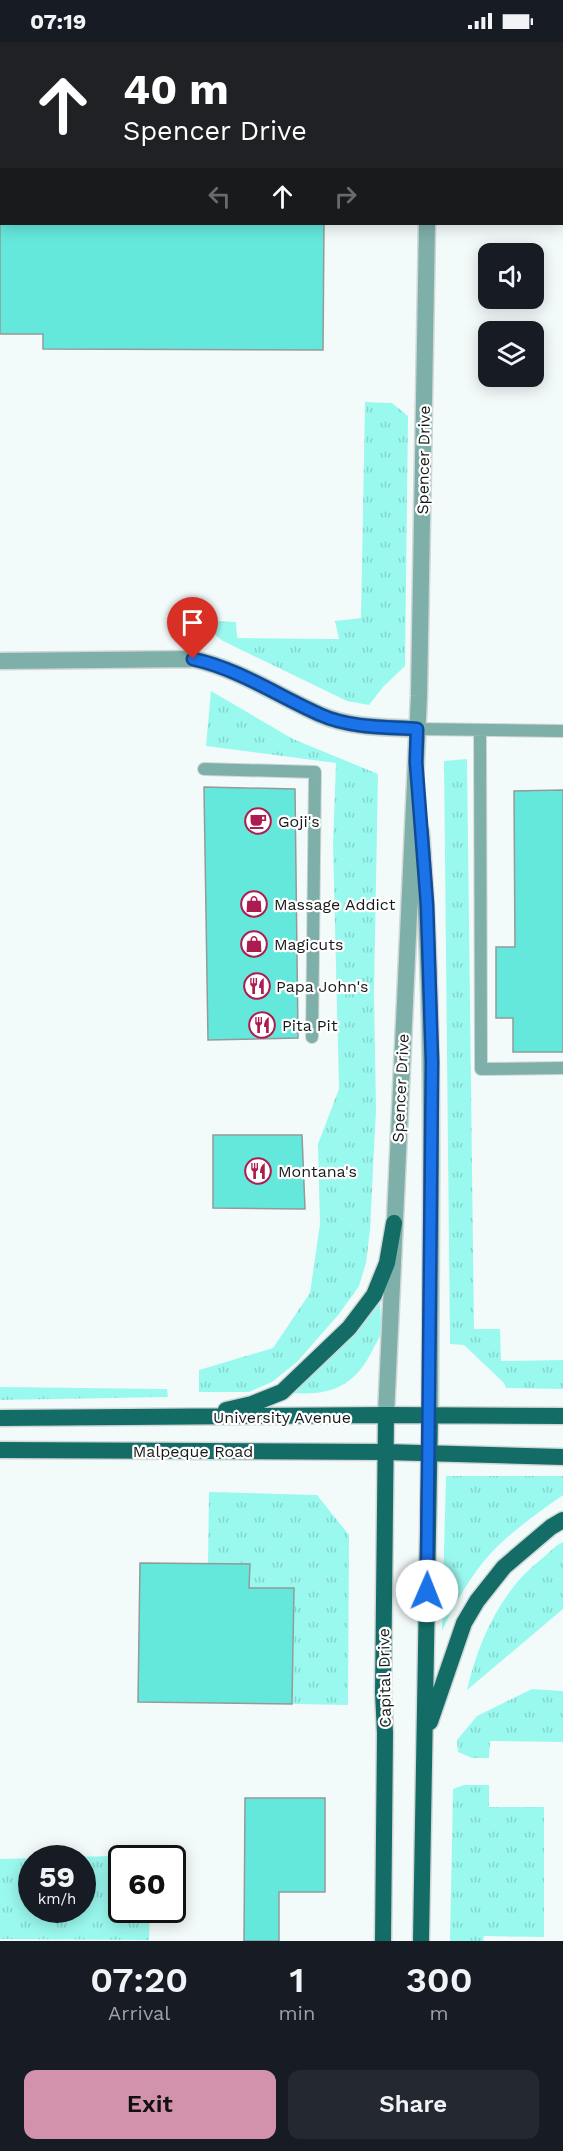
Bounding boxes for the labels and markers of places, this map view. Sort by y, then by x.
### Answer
pin [167,597,218,659]
cafe icon: Goji's [243,806,273,836]
place label: Goji's [278,812,320,831]
shop icon: Massage Addict [239,889,269,919]
place label: Massage Addict [274,895,396,914]
shop icon: Magicuts [239,929,269,959]
place label: Magicuts [274,935,343,954]
restaurant icon: Papa John's [242,971,272,1001]
place label: Papa John's [276,977,369,996]
restaurant icon: Pita Pit [247,1010,277,1040]
place label: Pita Pit [282,1016,338,1035]
restaurant icon: Montana's [243,1156,273,1186]
place label: Montana's [278,1162,357,1181]

